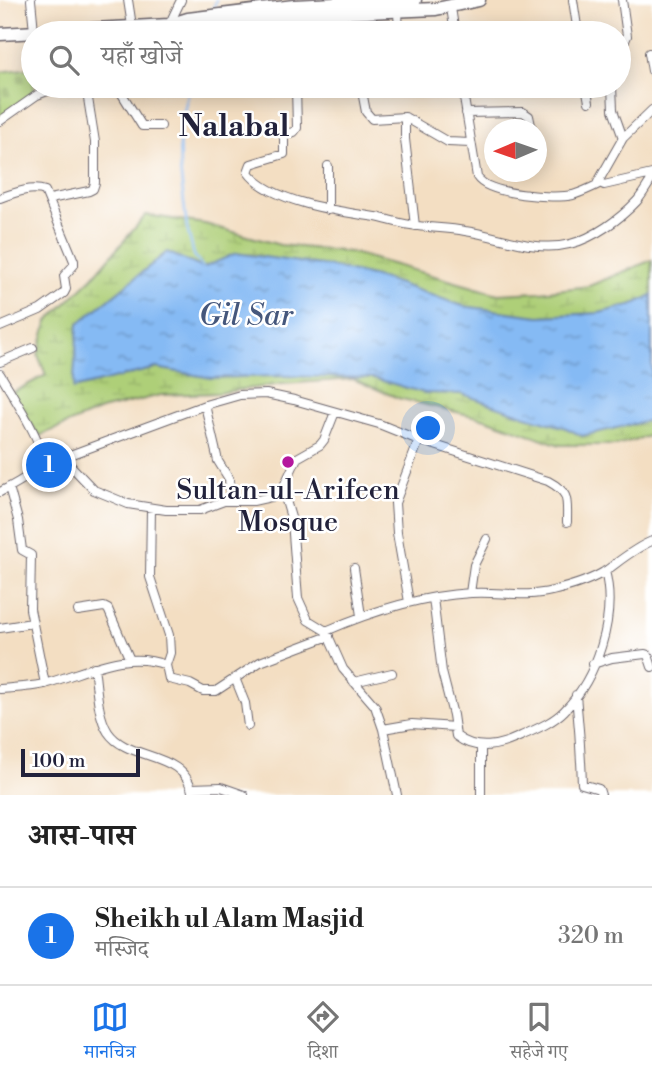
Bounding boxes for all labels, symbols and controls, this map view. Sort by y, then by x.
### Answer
search box [21,21,631,98]
text: यहाँ खोजें [101,40,182,72]
icon: search [45,41,83,79]
district label: Nalabal [179,108,289,146]
north arrow [484,119,547,182]
water label: Gil Sar [199,297,294,335]
your location [411,411,445,445]
pin: 1 [26,439,72,491]
marker: Sultan-ul-Arifeen Mosque [280,454,296,470]
place label: Sultan-ul-Arifeen Mosque [176,473,400,540]
scale bar [21,746,140,778]
text: 100 m [32,749,85,773]
text: आस-पास [28,817,135,855]
text: Sheikh ul Alam Masjid [95,903,364,935]
text: 1 [45,922,57,950]
text: 320 m [558,922,624,950]
text: मस्जिद [95,935,149,963]
tab: मानचित्र [84,998,136,1070]
tab: दिशा [304,998,342,1070]
tab: सहेजे गए [510,998,568,1070]

